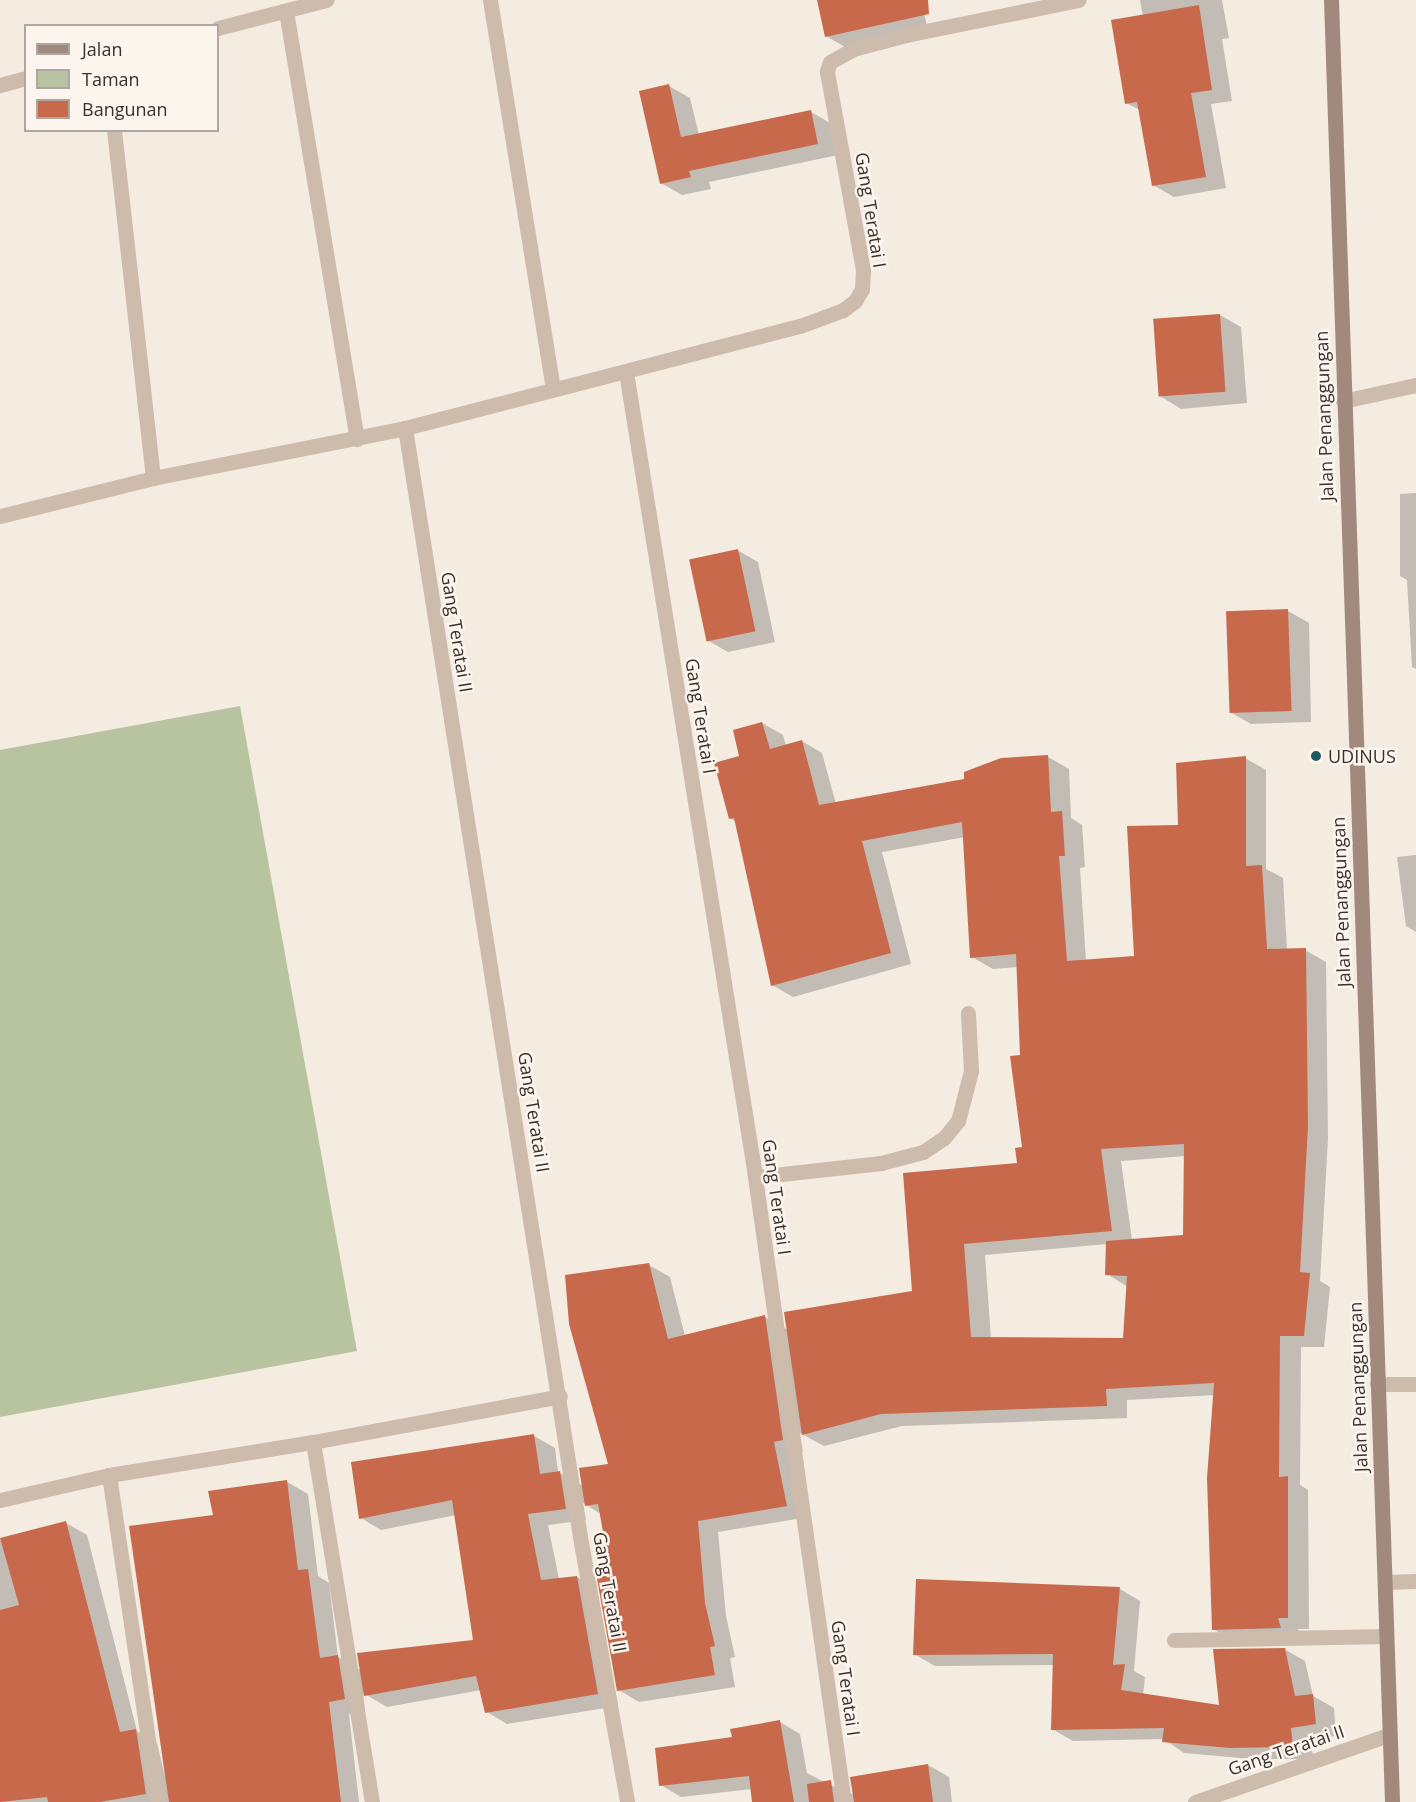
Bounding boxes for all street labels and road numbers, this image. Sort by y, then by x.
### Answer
street label: Gang Teratai I [851,151,891,269]
street label: Jalan Penanggungan [1310,330,1338,502]
street label: Gang Teratai II [437,570,477,694]
street label: Gang Teratai I [681,657,721,775]
street label: Jalan Penanggungan [1327,816,1355,988]
street label: Gang Teratai II [514,1050,554,1174]
street label: Gang Teratai I [758,1138,796,1256]
street label: Jalan Penanggungan [1344,1301,1372,1473]
street label: Gang Teratai II [589,1530,631,1654]
street label: Gang Teratai I [827,1619,865,1737]
street label: Gang Teratai II [1225,1720,1347,1780]

